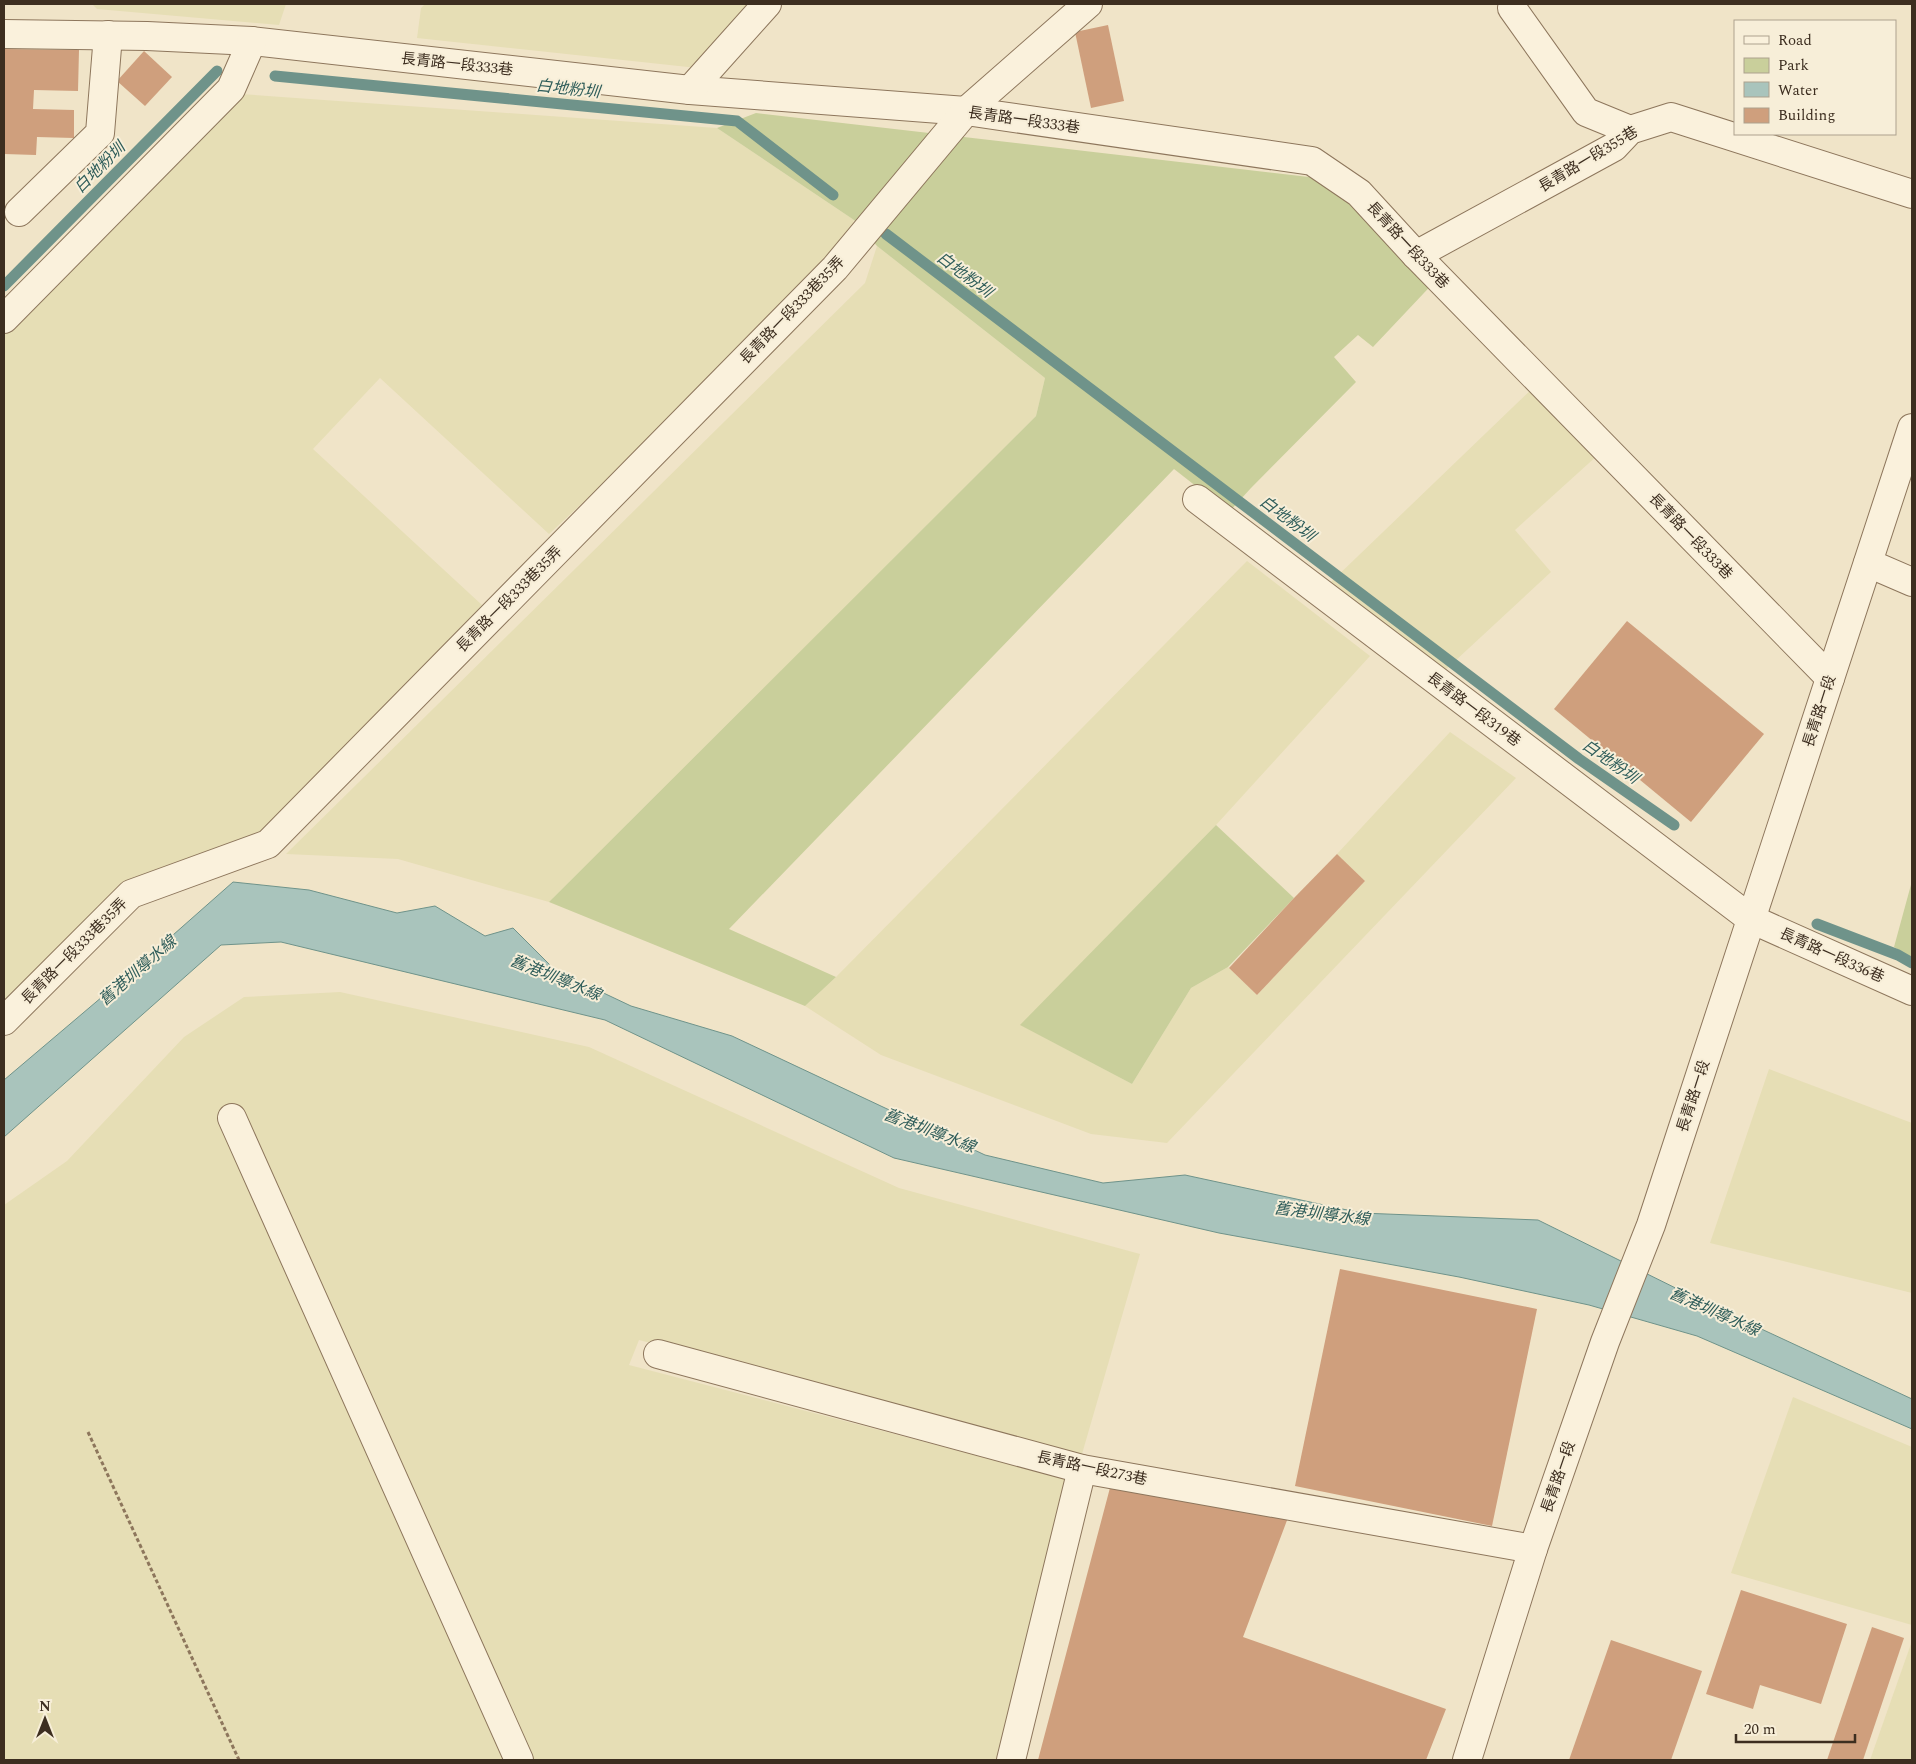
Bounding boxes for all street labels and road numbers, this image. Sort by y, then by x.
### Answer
street label: 長青路一段333巷 [400,47,514,82]
street label: 長青路一段333巷 [967,101,1081,140]
street label: 長青路一段355巷 [1534,121,1642,198]
street label: 長青路一段333巷 [1361,196,1454,294]
street label: 長青路一段333巷35弄 [735,251,850,370]
street label: 長青路一段333巷 [1643,488,1738,585]
street label: 長青路一段333巷35弄 [451,541,568,658]
street label: 長青路一段319巷 [1422,666,1526,752]
street label: 長青路一段 [1797,672,1842,750]
street label: 長青路一段333巷35弄 [16,893,133,1010]
street label: 長青路一段336巷 [1776,922,1888,989]
street label: 長青路一段 [1671,1057,1716,1135]
street label: 長青路一段 [1535,1438,1582,1516]
street label: 長青路一段273巷 [1034,1446,1149,1491]

